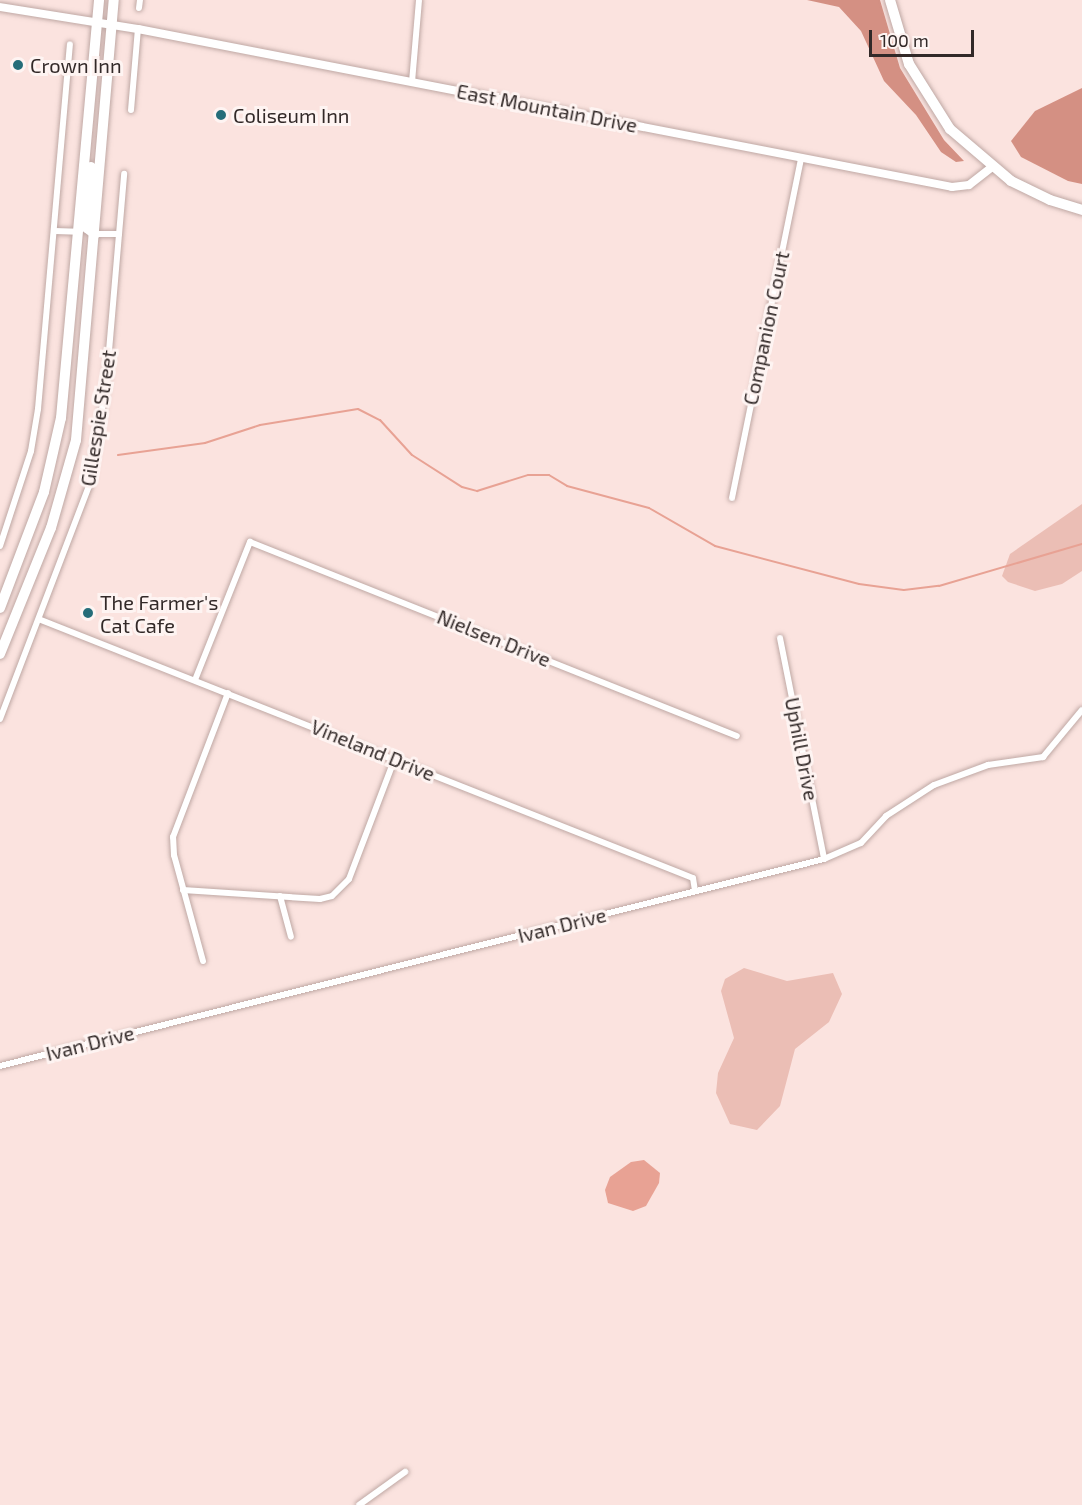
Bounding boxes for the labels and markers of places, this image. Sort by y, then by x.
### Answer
place label: Crown Inn [30,53,121,77]
marker: Crown Inn [11,58,25,72]
place label: Coliseum Inn [233,103,349,127]
marker: Coliseum Inn [214,108,228,122]
place label: The Farmer's Cat Cafe [100,590,218,637]
marker: The Farmer's Cat Cafe [81,606,95,620]

